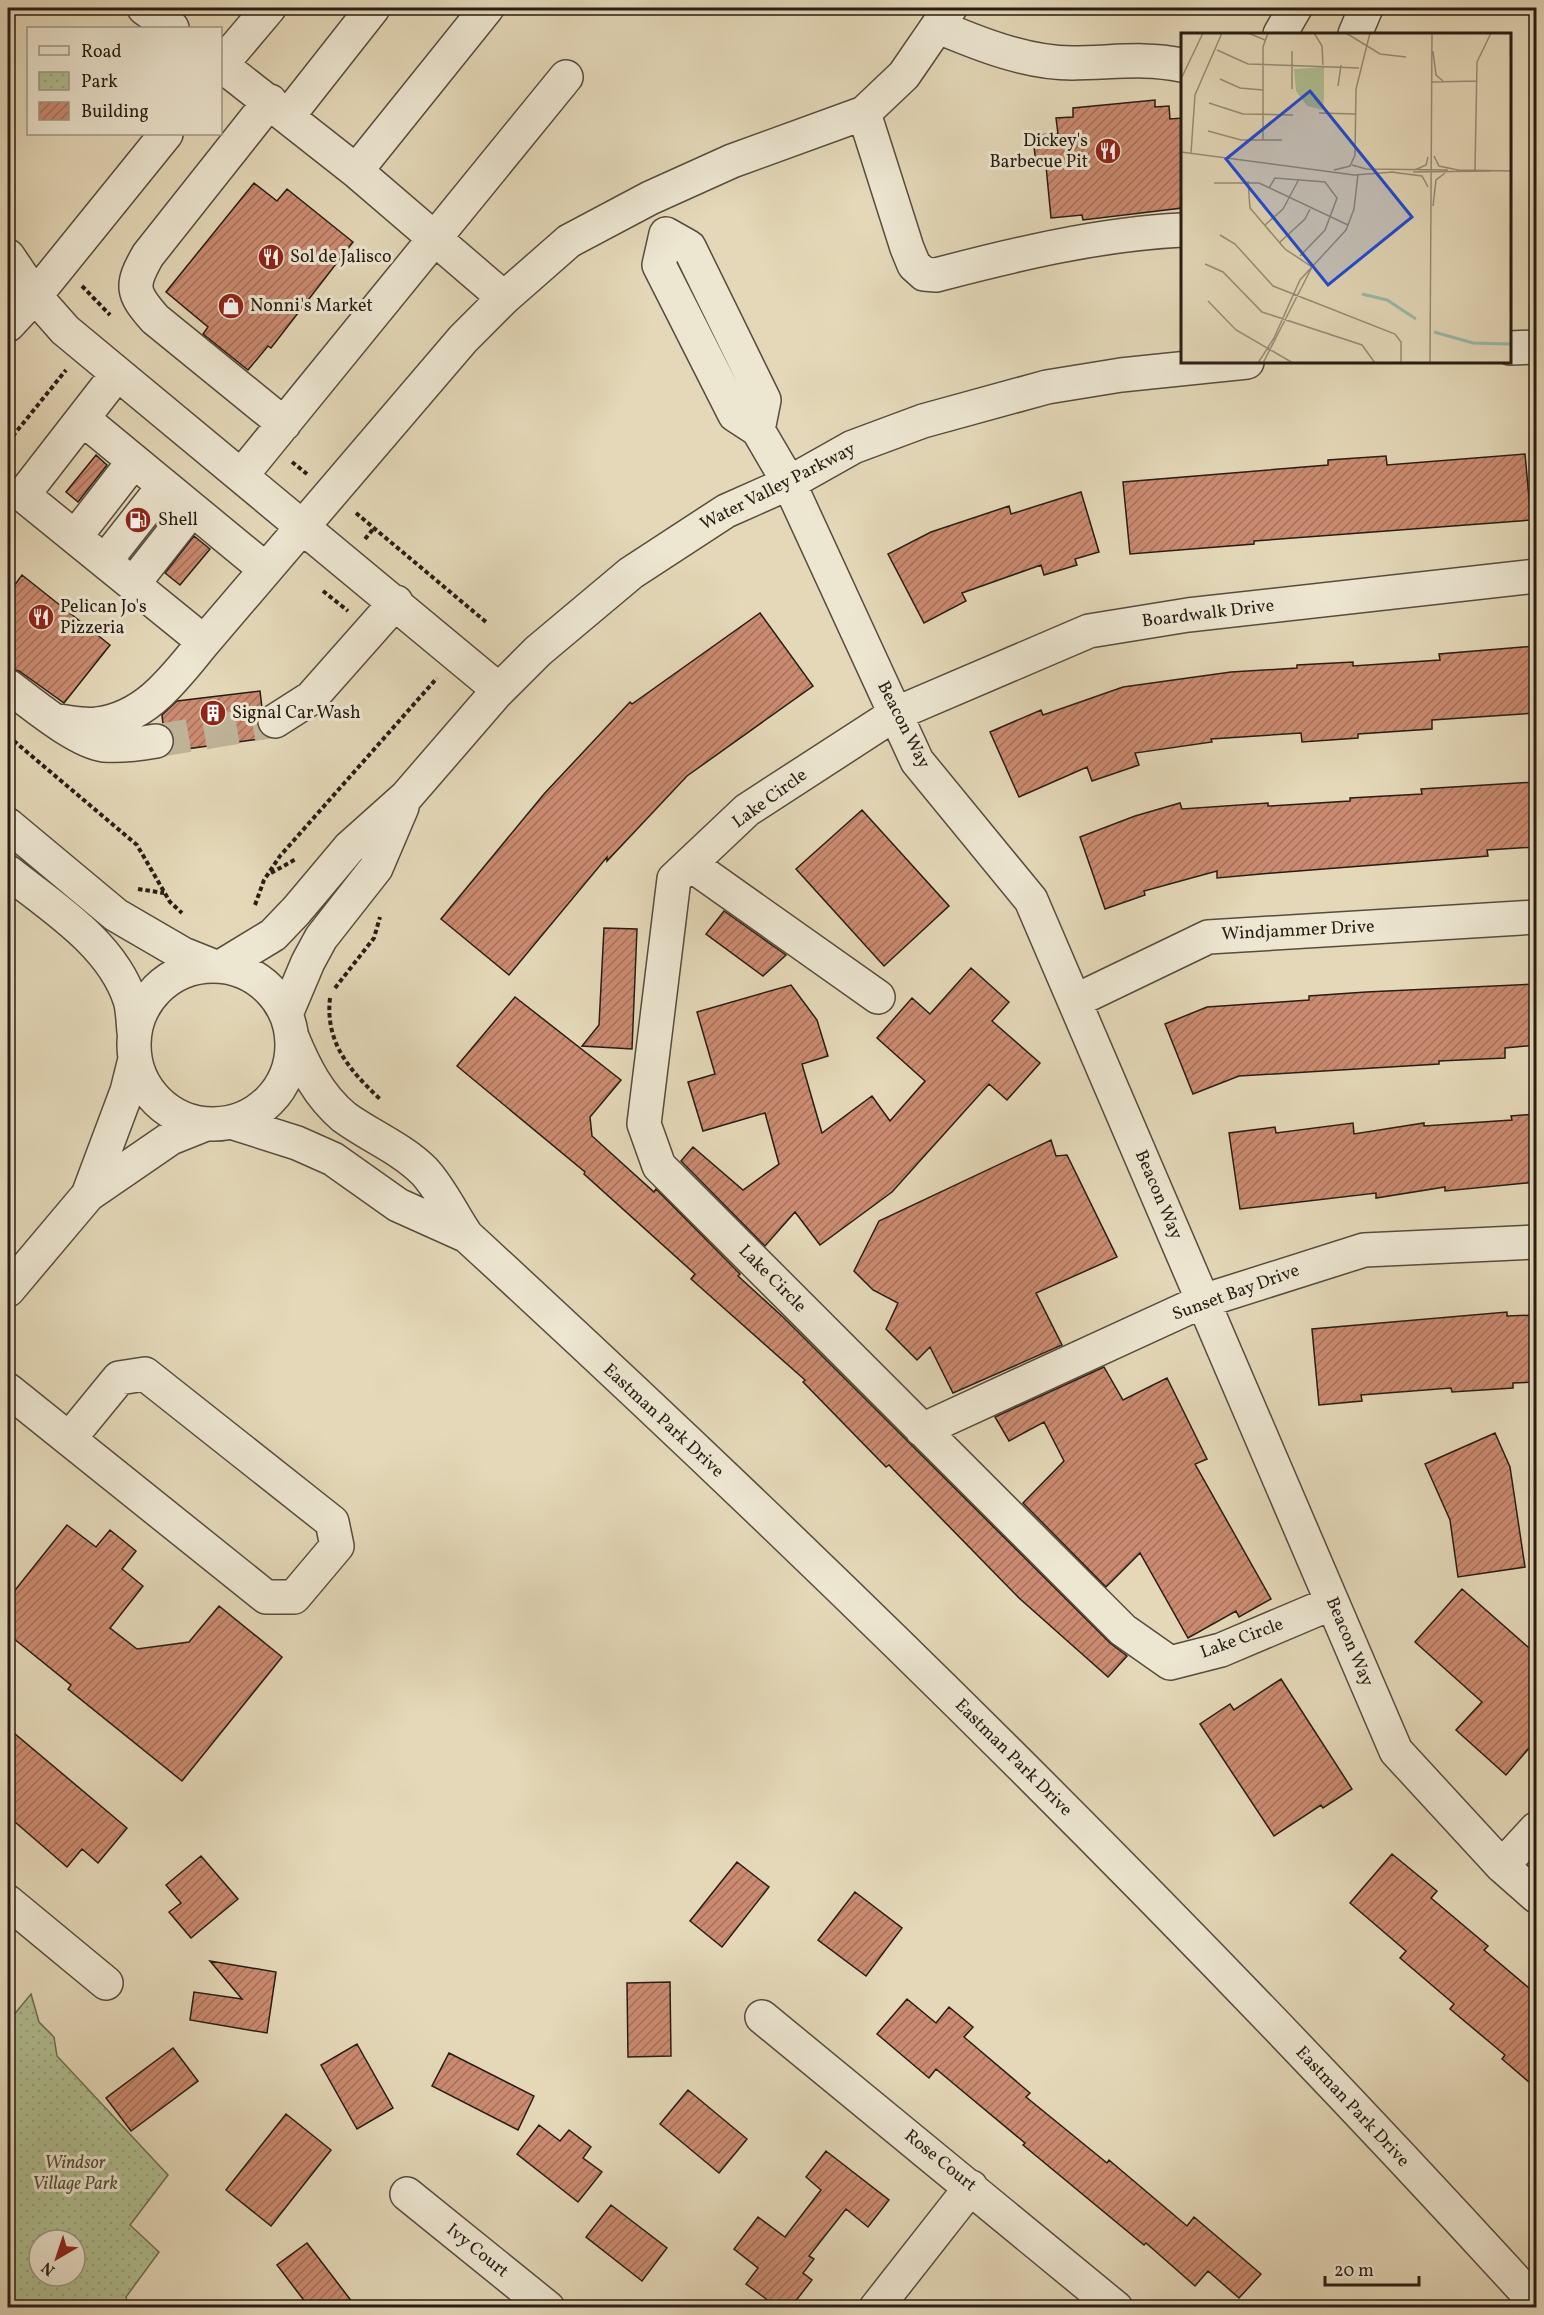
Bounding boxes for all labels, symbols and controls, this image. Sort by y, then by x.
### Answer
legend [27,27,222,135]
inset map [1181,33,1511,363]
text: Road [81,40,122,65]
text: Park [81,70,118,95]
text: Building [81,100,149,125]
place label: Dickey's Barbecue Pit [989,129,1088,175]
restaurant icon: Dickey's Barbecue Pit [1093,136,1123,166]
restaurant icon: Sol de Jalisco [256,242,286,272]
place label: Sol de Jalisco [290,245,392,270]
shop icon: Nonni's Market [216,291,246,321]
place label: Nonni's Market [250,294,373,319]
street label: Water Valley Parkway [696,437,860,537]
fuel station icon: Shell [123,505,153,535]
place label: Shell [158,508,198,533]
street label: Boardwalk Drive [1140,593,1276,635]
place label: Pelican Jo's Pizzeria [60,595,147,641]
restaurant icon: Pelican Jo's Pizzeria [26,602,56,632]
street label: Beacon Way [870,677,936,773]
building icon: Signal Car Wash [198,698,228,728]
place label: Signal Car Wash [232,701,361,726]
street label: Lake Circle [727,763,813,835]
street label: Windjammer Drive [1221,915,1375,947]
street label: Beacon Way [1128,1146,1188,1244]
street label: Lake Circle [732,1239,812,1319]
street label: Sunset Bay Drive [1169,1258,1303,1328]
street label: Eastman Park Drive [597,1358,729,1484]
street label: Beacon Way [1319,1593,1379,1691]
street label: Lake Circle [1197,1612,1287,1666]
street label: Eastman Park Drive [949,1694,1077,1822]
street label: Eastman Park Drive [1289,2041,1415,2173]
street label: Rose Court [898,2124,982,2198]
park label: Windsor Village Park [32,2151,118,2197]
street label: Ivy Court [440,2218,514,2284]
north arrow [27,2228,87,2288]
scale bar [1325,2249,1420,2287]
text: N [37,2256,60,2280]
text: 20 m [1334,2259,1374,2284]

